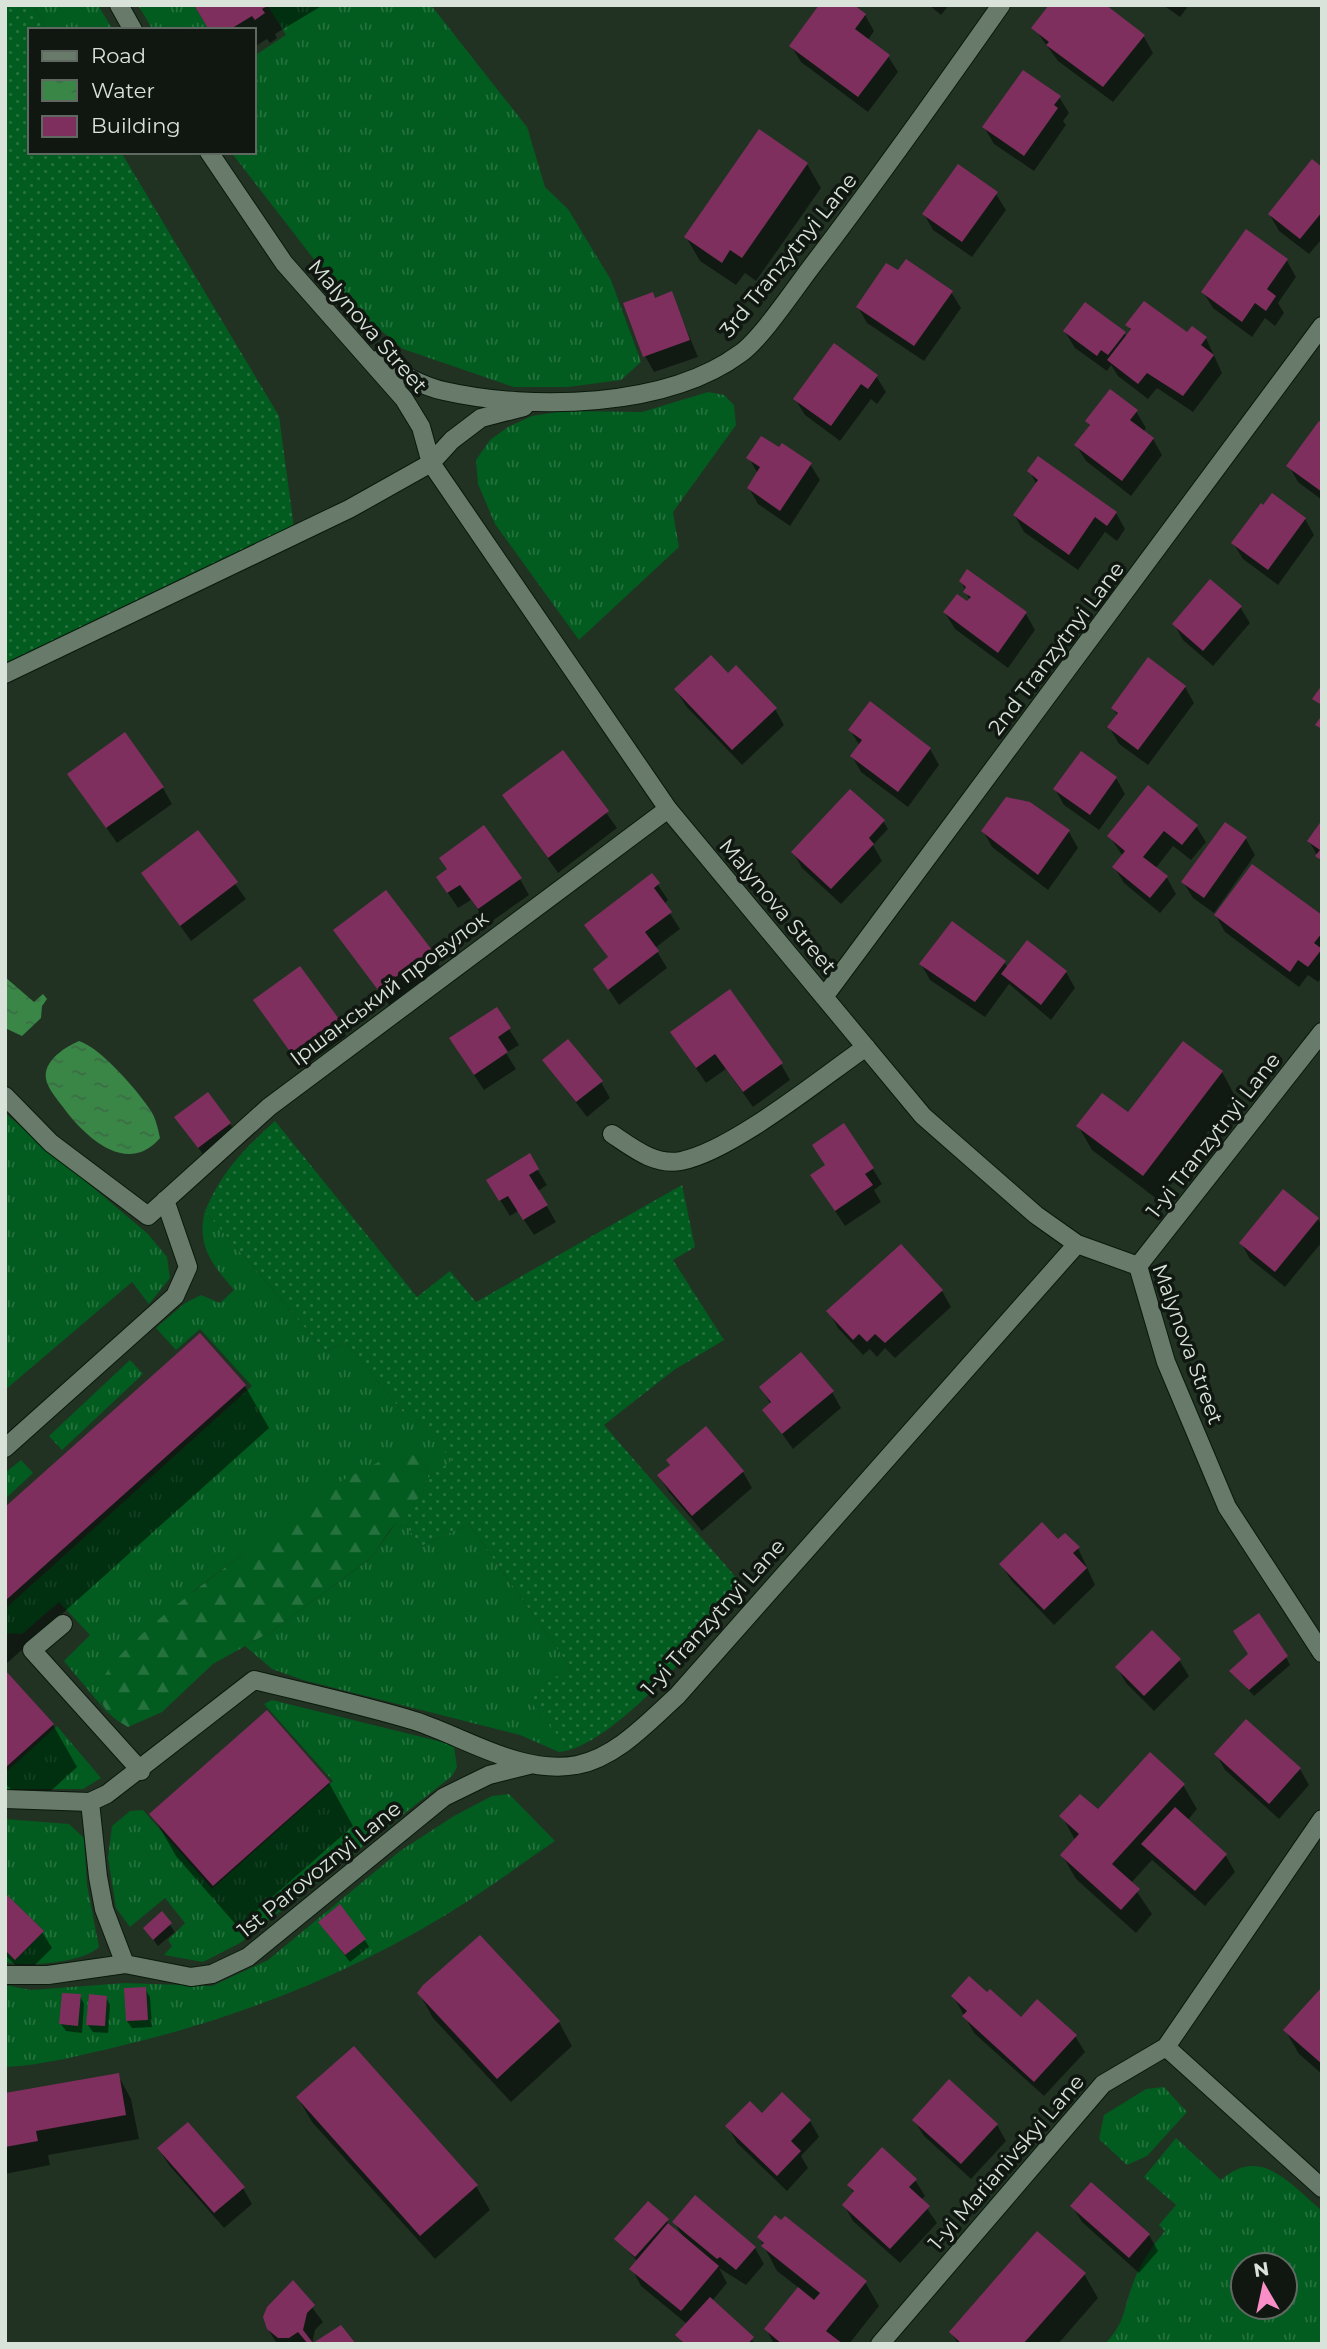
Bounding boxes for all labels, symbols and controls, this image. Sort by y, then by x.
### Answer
legend [28,28,256,154]
text: Road [91,43,146,68]
text: Water [91,78,155,103]
text: Building [91,113,181,138]
street label: 3rd Tranzytnyi Lane [714,168,862,342]
street label: Malynova Street [303,254,433,398]
street label: 2nd Tranzytnyi Lane [983,557,1129,739]
street label: Malynova Street [714,833,842,979]
street label: Іршанський провулок [285,905,493,1071]
street label: 1-yi Tranzytnyi Lane [1141,1048,1285,1222]
street label: Malynova Street [1147,1260,1229,1428]
street label: 1-yi Tranzytnyi Lane [636,1533,790,1701]
street label: 1st Parovoznyi Lane [232,1795,406,1943]
street label: 1-yi Marianivskyi Lane [923,2069,1089,2255]
north arrow [1229,2251,1299,2321]
text: N [1252,2257,1271,2282]

